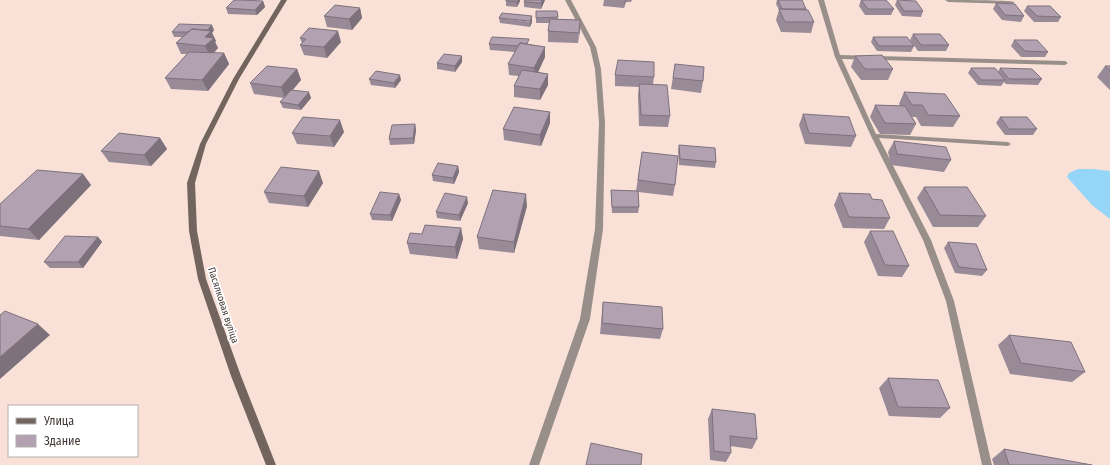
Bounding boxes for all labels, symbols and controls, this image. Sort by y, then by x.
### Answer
street label: Пасялковая вуліца [205,265,242,345]
legend [8,405,138,457]
text: Улица [43,414,74,428]
text: Здание [44,434,80,448]

